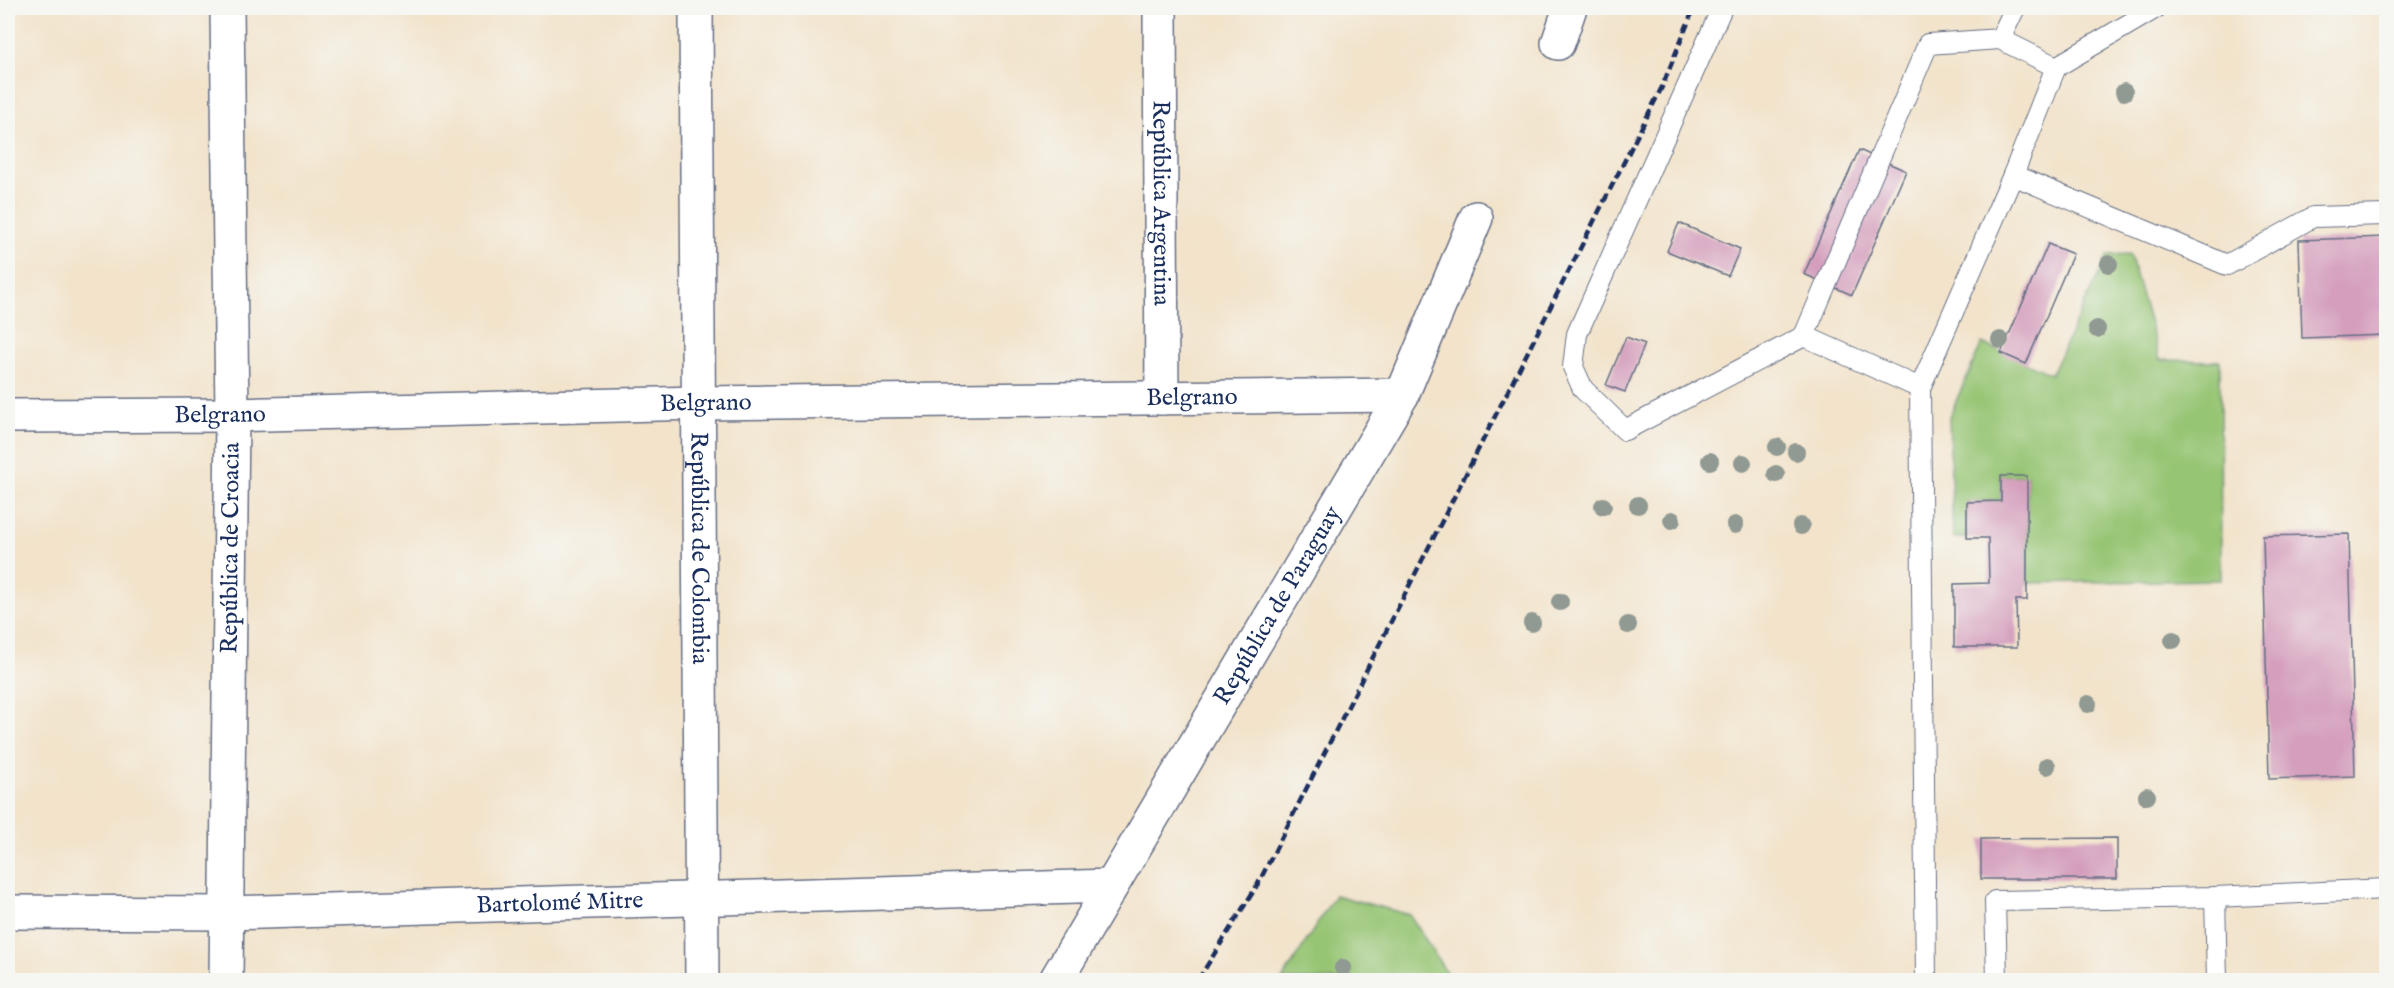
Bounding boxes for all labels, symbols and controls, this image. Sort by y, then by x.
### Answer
street label: República Argentina [1145,100,1177,307]
street label: Belgrano [1146,381,1238,413]
street label: Belgrano [660,387,752,419]
street label: Belgrano [174,399,266,431]
street label: República de Colombia [683,432,716,665]
street label: República de Croacia [214,442,247,654]
street label: República de Paraguay [1207,500,1348,711]
street label: Bartolomé Mitre [476,885,644,921]

